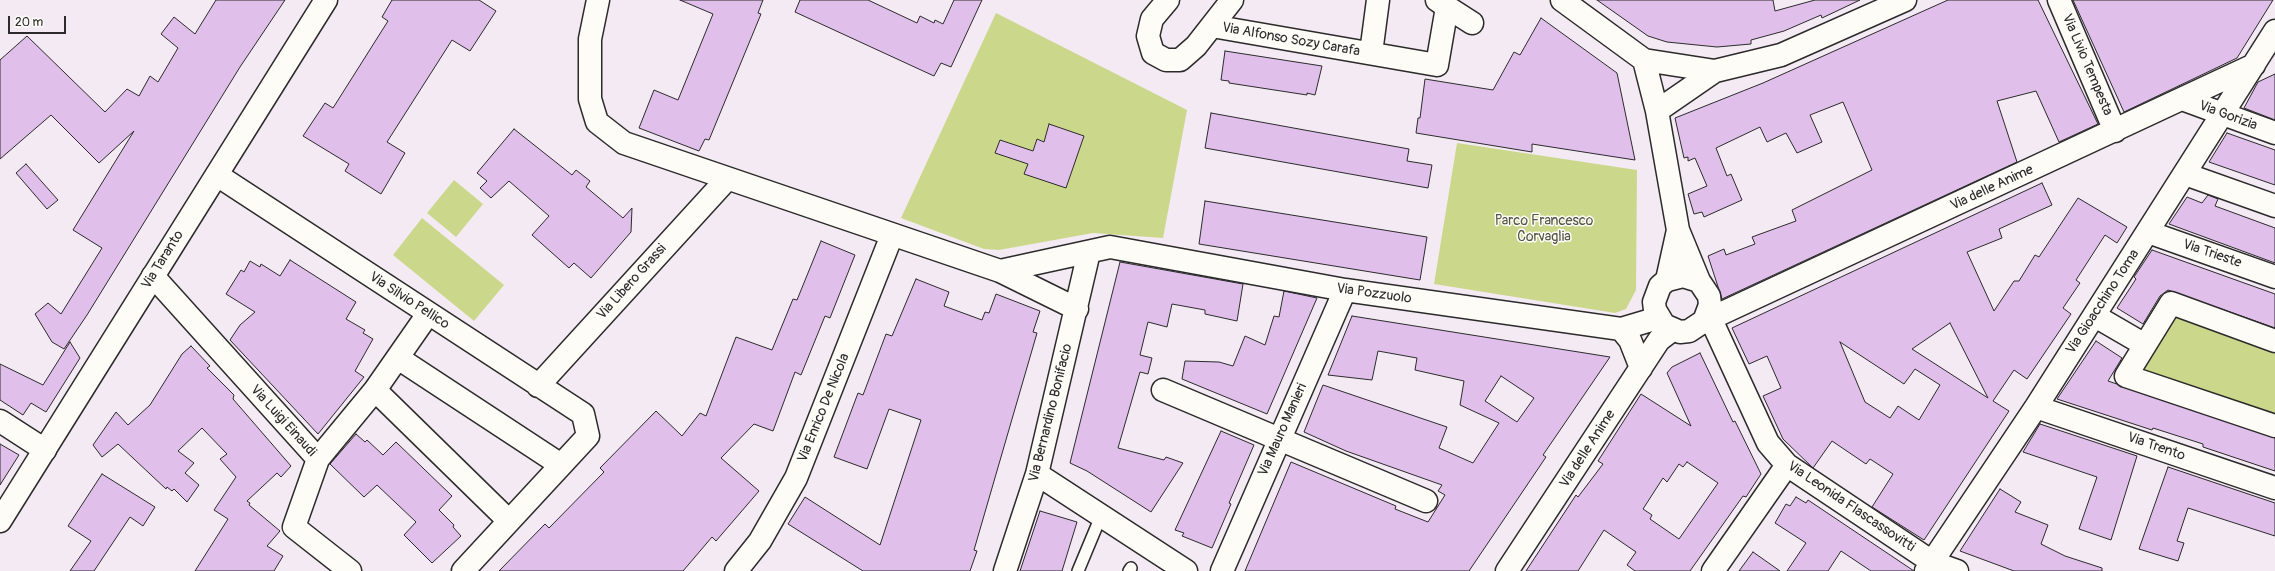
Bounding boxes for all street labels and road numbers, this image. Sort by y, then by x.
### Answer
street label: Via Livio Tempesta [2058,12,2116,118]
street label: Via Alfonso Sozy Carafa [1221,20,1361,60]
street label: Via Gorizia [2196,98,2260,134]
street label: Via delle Anime [1948,161,2036,215]
street label: Via Taranto [138,228,188,292]
street label: Via Trieste [2180,236,2244,272]
street label: Via Libero Grassi [594,241,670,323]
street label: Via Gioacchino Toma [2063,246,2143,358]
street label: Via Silvio Pellico [366,269,452,333]
street label: Via Pozzuolo [1335,280,1413,308]
street label: Via Bernardino Bonifacio [1026,342,1076,484]
street label: Via Enrico De Nicola [794,351,854,465]
street label: Via Mauro Manieri [1255,381,1311,479]
street label: Via Luigi Einaudi [246,382,320,460]
street label: Via delle Anime [1557,407,1619,491]
street label: Via Trento [2125,429,2187,465]
street label: Via Leonida Flascassovitti [1784,458,1918,556]

